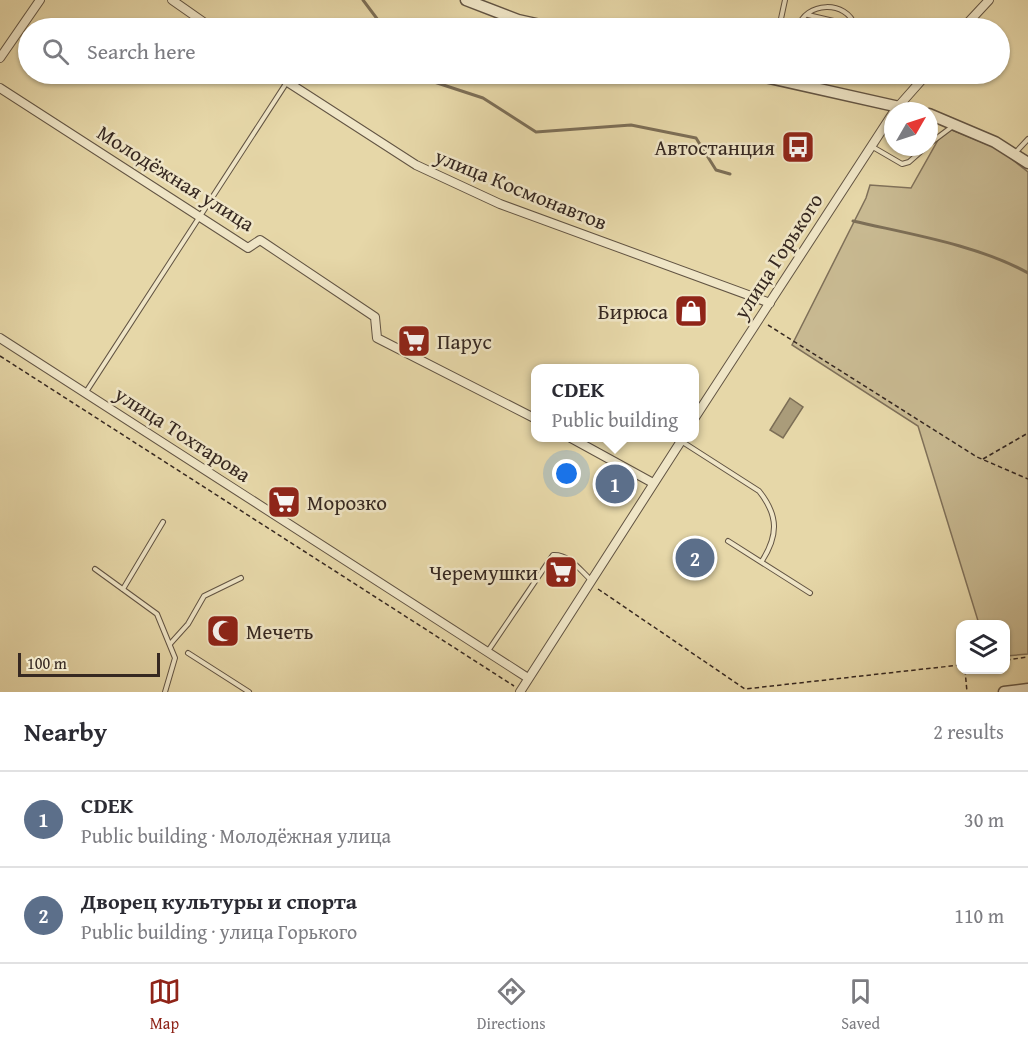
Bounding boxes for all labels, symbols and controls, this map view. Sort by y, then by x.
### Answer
search box [18,18,1010,84]
icon: search [39,35,72,68]
text: Search here [87,35,196,67]
north arrow [884,102,938,156]
street label: Молодёжная улица [91,117,261,239]
bus stop icon: Автостанция [780,129,816,165]
place label: Автостанция [654,132,775,163]
street label: улица Космонавтов [429,140,612,238]
street label: улица Горького [725,187,830,326]
shop icon: Бирюса [673,293,709,329]
place label: Бирюса [598,296,668,327]
supermarket icon: Парус [396,323,432,359]
place label: Парус [437,326,492,357]
popup [531,364,699,442]
text: CDEK [552,373,604,405]
street label: улица Тохтарова [108,378,257,490]
text: Public building [552,405,678,434]
your location [552,459,581,488]
pin: 1 [596,462,634,506]
supermarket icon: Морозко [266,484,302,520]
place label: Морозко [307,487,387,518]
pin: 2 [676,536,714,580]
supermarket icon: Черемушки [543,554,579,590]
place label: Черемушки [429,557,538,588]
mosque icon: Мечеть [205,613,241,649]
place label: Мечеть [246,616,314,647]
map controls [956,620,1010,674]
button: layers [956,620,1010,674]
scale bar [18,650,160,678]
text: 100 m [27,651,67,675]
text: Nearby [24,712,107,751]
text: 2 results [933,717,1004,746]
text: CDEK [81,789,133,821]
text: 1 [38,805,49,834]
text: 30 m [964,805,1004,834]
text: Public building · Молодёжная улица [81,821,391,850]
text: Дворец культуры и спорта [81,885,357,917]
text: 2 [38,901,49,930]
text: 110 m [954,901,1004,930]
text: Public building · улица Горького [81,917,357,946]
tab: Map [148,975,181,1035]
tab: Directions [477,975,546,1035]
tab: Saved [841,975,880,1035]

